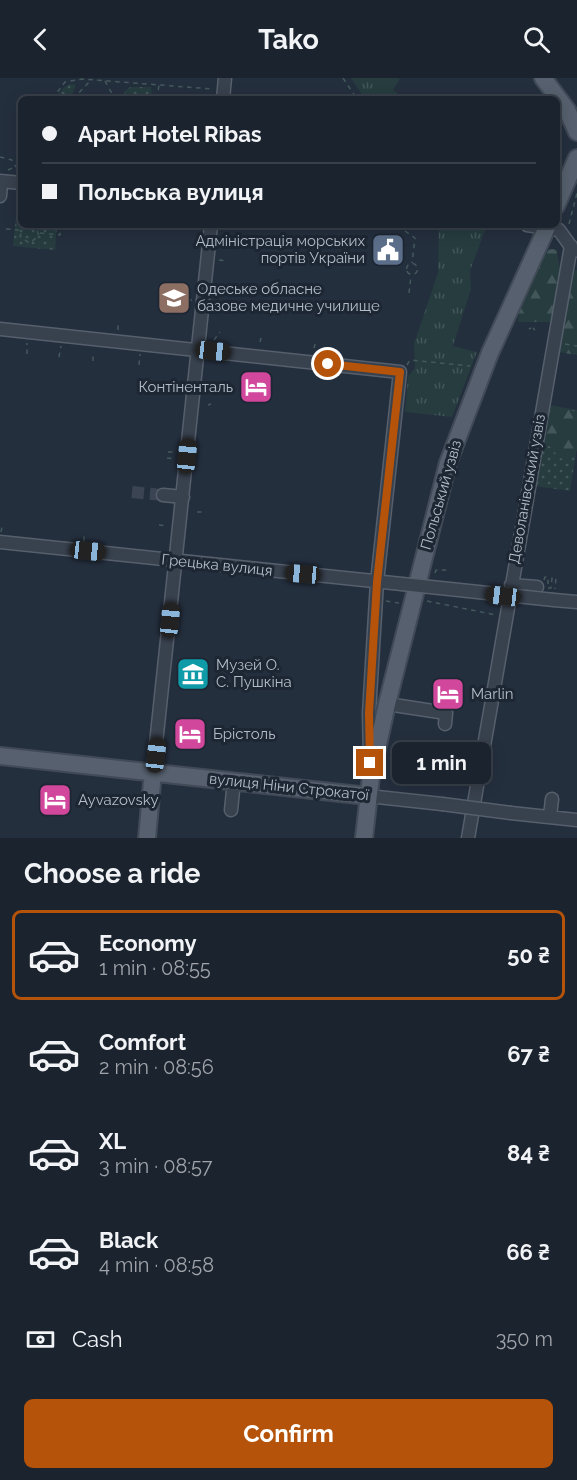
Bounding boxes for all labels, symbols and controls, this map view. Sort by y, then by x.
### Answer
icon: back [24,23,57,56]
icon: search [520,23,553,56]
text: Tako [258,24,319,55]
text: Apart Hotel Ribas [78,121,262,147]
text: Польська вулиця [78,179,263,205]
place label: Адміністрація морських портів України [195,232,365,267]
public building icon: Адміністрація морських портів України [370,232,406,268]
school or university icon: Одеське обласне базове медичне училище [156,280,192,316]
place label: Одеське обласне базове медичне училище [197,280,380,315]
car [194,340,232,362]
route start [314,350,341,377]
hotel icon: Контіненталь [238,369,274,405]
place label: Контіненталь [138,378,233,396]
street label: Деволанівський узвіз [505,413,549,565]
car [176,437,198,475]
street label: Польський узвіз [417,438,465,552]
car [69,540,107,562]
street label: Грецька вулиця [161,550,273,580]
car [284,563,322,585]
car [484,585,522,607]
car [159,601,181,639]
museum icon: Музей О. С. Пушкіна [175,656,211,692]
place label: Музей О. С. Пушкіна [216,656,292,691]
hotel icon: Marlin [430,676,466,712]
place label: Marlin [471,685,514,703]
hotel icon: Брістоль [172,716,208,752]
place label: Брістоль [213,725,275,743]
car [145,736,167,774]
callout: 1 min [391,742,490,784]
route end [356,749,383,776]
text: 1 min [416,751,467,775]
street label: вулиця Ніни Строкатої [208,770,370,804]
hotel icon: Ayvazovsky [37,782,73,818]
place label: Ayvazovsky [78,791,159,809]
text: Choose a ride [24,858,200,889]
icon: car [27,928,81,982]
text: Economy [99,930,197,956]
text: 50 ₴ [507,942,550,968]
text: 1 min · 08:55 [99,956,211,980]
icon: car [27,1027,81,1081]
text: Comfort [99,1029,186,1055]
text: 67 ₴ [507,1041,550,1067]
text: 2 min · 08:56 [99,1055,214,1079]
icon: car [27,1126,81,1180]
text: XL [99,1128,126,1154]
text: 84 ₴ [507,1140,550,1166]
text: 3 min · 08:57 [99,1154,213,1178]
icon: car [27,1225,81,1279]
text: Black [99,1227,158,1253]
text: 66 ₴ [506,1239,550,1265]
text: 4 min · 08:58 [99,1253,214,1277]
icon: cash [24,1323,57,1356]
text: Cash [72,1326,123,1352]
text: 350 m [496,1327,553,1351]
button: Confirm [24,1399,553,1468]

